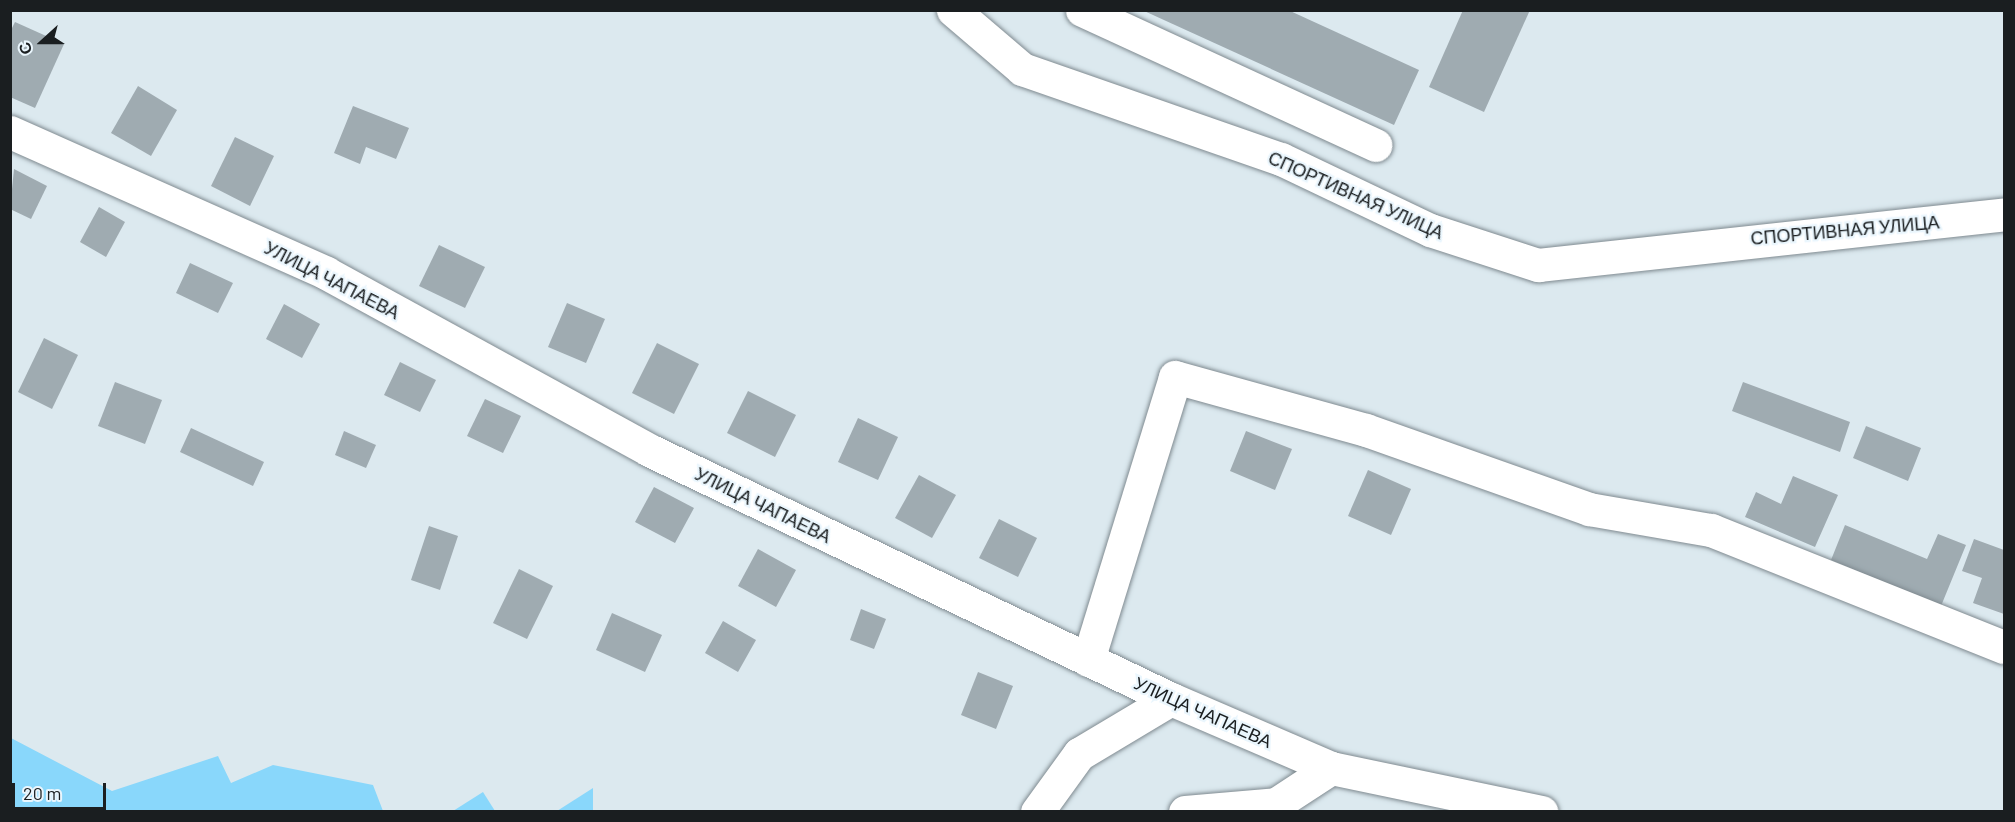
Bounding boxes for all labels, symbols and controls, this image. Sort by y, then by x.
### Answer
north arrow [12,12,72,72]
text: С [14,40,36,57]
street label: СПОРТИВНАЯ УЛИЦА [1265,147,1447,243]
street label: СПОРТИВНАЯ УЛИЦА [1750,211,1940,249]
street label: УЛИЦА ЧАПАЕВА [261,237,403,323]
street label: УЛИЦА ЧАПАЕВА [691,463,835,547]
street label: УЛИЦА ЧАПАЕВА [1131,672,1275,752]
scale bar [15,771,110,809]
text: 20 m [23,782,61,804]

